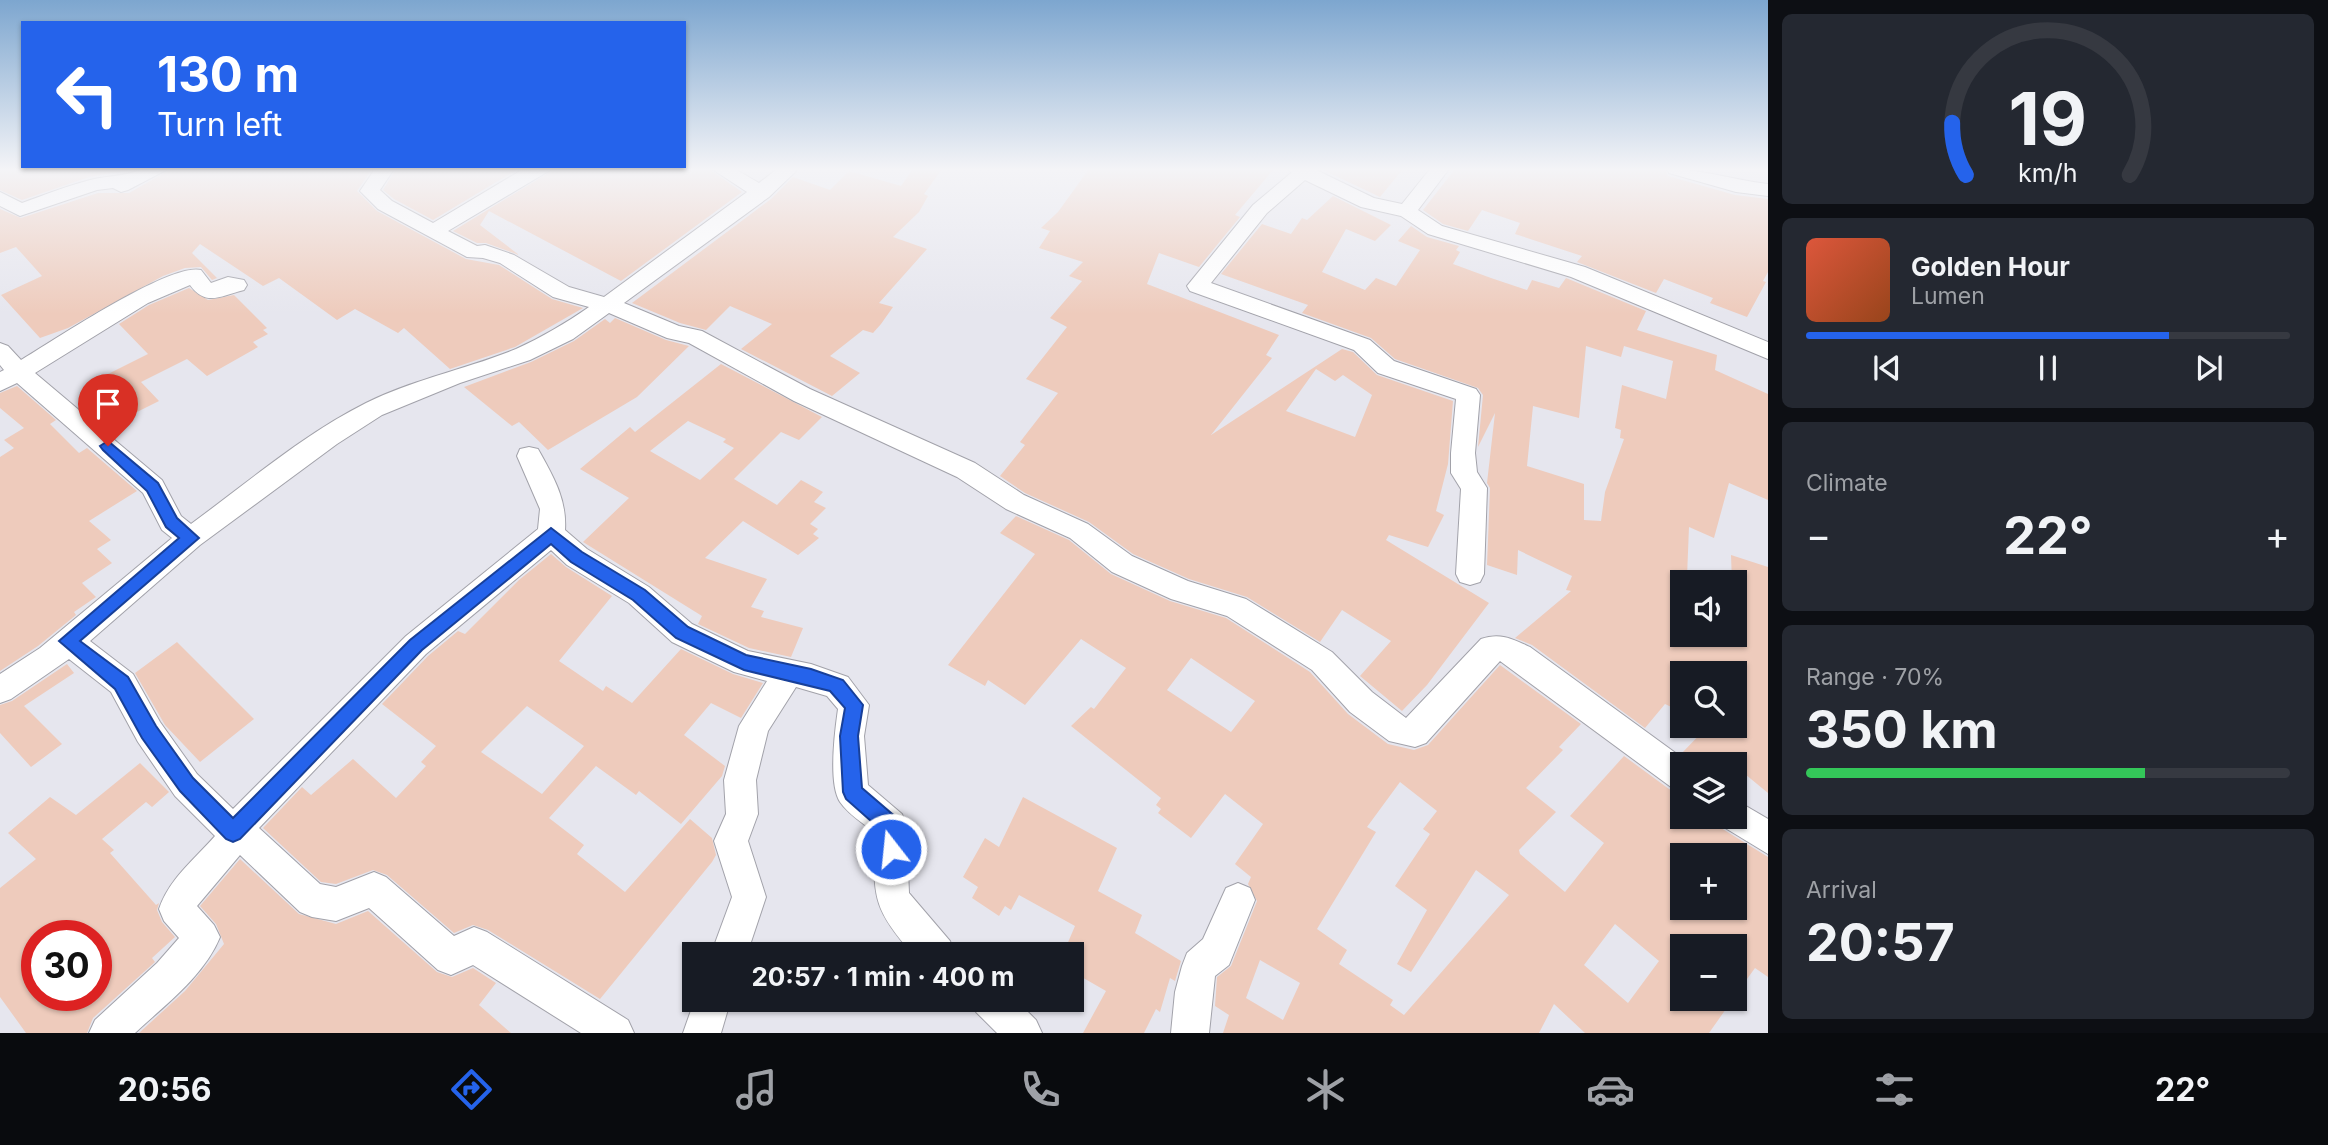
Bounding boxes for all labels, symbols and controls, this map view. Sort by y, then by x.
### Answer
text: 130 m [157,45,299,104]
icon: left [42,49,133,140]
text: 19 [2009,74,2087,163]
text: Turn left [157,105,282,144]
text: km/h [2018,158,2078,188]
text: Golden Hour [1911,251,2070,282]
text: Lumen [1911,282,1985,310]
icon: previous [1868,349,1906,387]
icon: pause [2029,349,2067,387]
icon: next [2190,349,2228,387]
pin [78,374,138,446]
icon: arrive [89,385,127,423]
text: Climate [1806,469,1888,497]
text: 22° [2003,504,2093,567]
text: − [1806,512,1831,558]
text: + [2265,512,2290,558]
map controls [1670,570,1747,1011]
button: sound [1670,570,1747,647]
button: search [1670,661,1747,738]
text: Range · 70% [1806,663,1944,691]
text: 350 km [1806,698,1998,761]
button: layers [1670,752,1747,829]
position arrow [854,812,928,886]
button: + [1670,843,1747,920]
text: Arrival [1806,876,1877,904]
text: 20:57 [1806,911,1955,974]
speed limit sign: 30 [21,920,112,1011]
button: − [1670,934,1747,1011]
text: 20:57 · 1 min · 400 m [751,961,1015,992]
icon: directions [447,1065,496,1114]
icon: music [732,1065,781,1114]
icon: phone [1016,1065,1065,1114]
icon: climate [1301,1065,1350,1114]
icon: car [1586,1065,1635,1114]
icon: filters [1870,1065,1919,1114]
text: 20:56 [118,1070,211,1109]
text: 22° [2155,1070,2210,1109]

